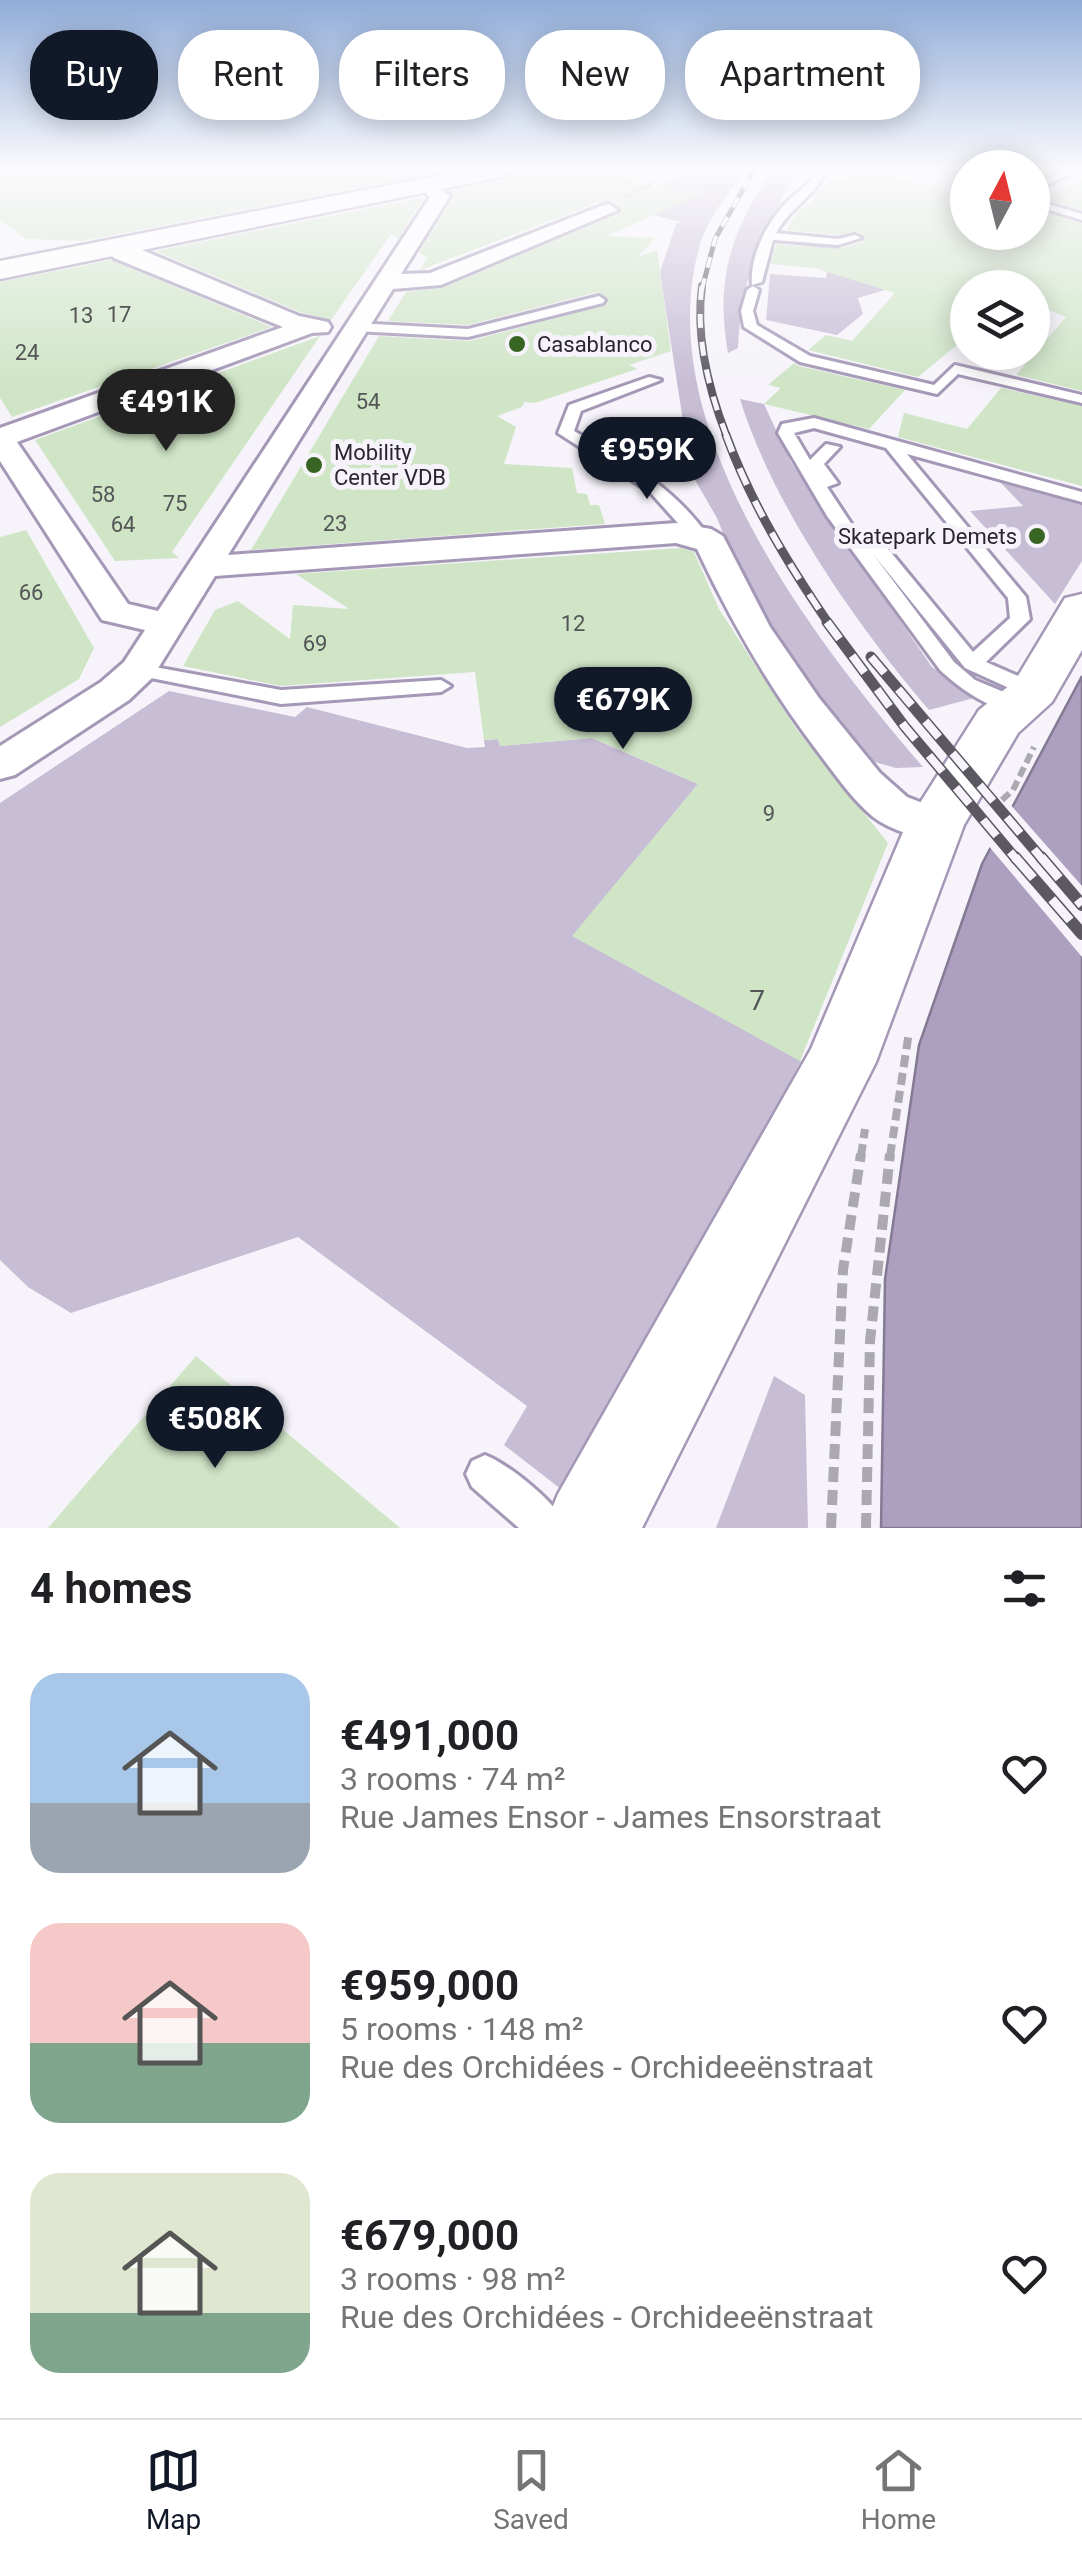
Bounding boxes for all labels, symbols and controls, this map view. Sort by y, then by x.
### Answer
chip: Buy [30,30,158,120]
chip: Rent [178,30,319,120]
chip: Filters [339,30,505,120]
chip: New [525,30,665,120]
chip: Apartment [685,30,920,120]
north arrow [950,150,1050,250]
map controls [950,150,1050,370]
button: layers [950,270,1050,370]
house number: 17 [107,302,131,327]
house number: 13 [69,303,93,328]
place label: Casablanco [537,332,653,357]
marker: Casablanco [506,333,528,355]
house number: 24 [15,340,39,365]
pin: €491K [96,369,236,454]
text: €491K [119,382,213,420]
house number: 54 [356,389,380,414]
pin: €959K [577,417,717,502]
text: €959K [600,430,694,468]
place label: Mobility Center VDB [334,440,446,490]
marker: Mobility Center VDB [303,454,325,476]
house number: 58 [91,482,115,507]
house number: 75 [163,491,187,516]
house number: 23 [323,511,347,536]
house number: 64 [111,512,135,537]
place label: Skatepark Demets [838,524,1017,549]
marker: Skatepark Demets [1026,525,1048,547]
house number: 66 [19,580,43,605]
house number: 12 [561,611,585,636]
house number: 69 [303,631,327,656]
pin: €679K [553,667,693,752]
text: €679K [576,680,670,718]
house number: 9 [763,801,775,826]
house number: 7 [749,984,765,1017]
pin: €508K [145,1386,285,1471]
text: €508K [168,1399,262,1437]
icon: filters [997,1561,1052,1616]
text: 4 homes [30,1564,192,1613]
text: €491,000 [340,1711,519,1760]
icon: home [110,1713,230,1833]
icon: heart [997,1746,1052,1801]
text: 3 rooms · 74 m² [340,1760,565,1798]
text: Rue James Ensor - James Ensorstraat [340,1798,882,1836]
text: €959,000 [340,1961,519,2010]
icon: home [110,1963,230,2083]
icon: heart [997,1996,1052,2051]
text: 5 rooms · 148 m² [340,2010,583,2048]
text: Rue des Orchidées - Orchideeënstraat [340,2048,874,2086]
text: €679,000 [340,2211,519,2260]
icon: home [110,2213,230,2333]
icon: heart [997,2246,1052,2301]
text: 3 rooms · 98 m² [340,2260,565,2298]
text: Rue des Orchidées - Orchideeënstraat [340,2298,874,2336]
tab: Map [146,2443,201,2536]
tab: Saved [493,2443,569,2536]
tab: Home [861,2443,936,2536]

